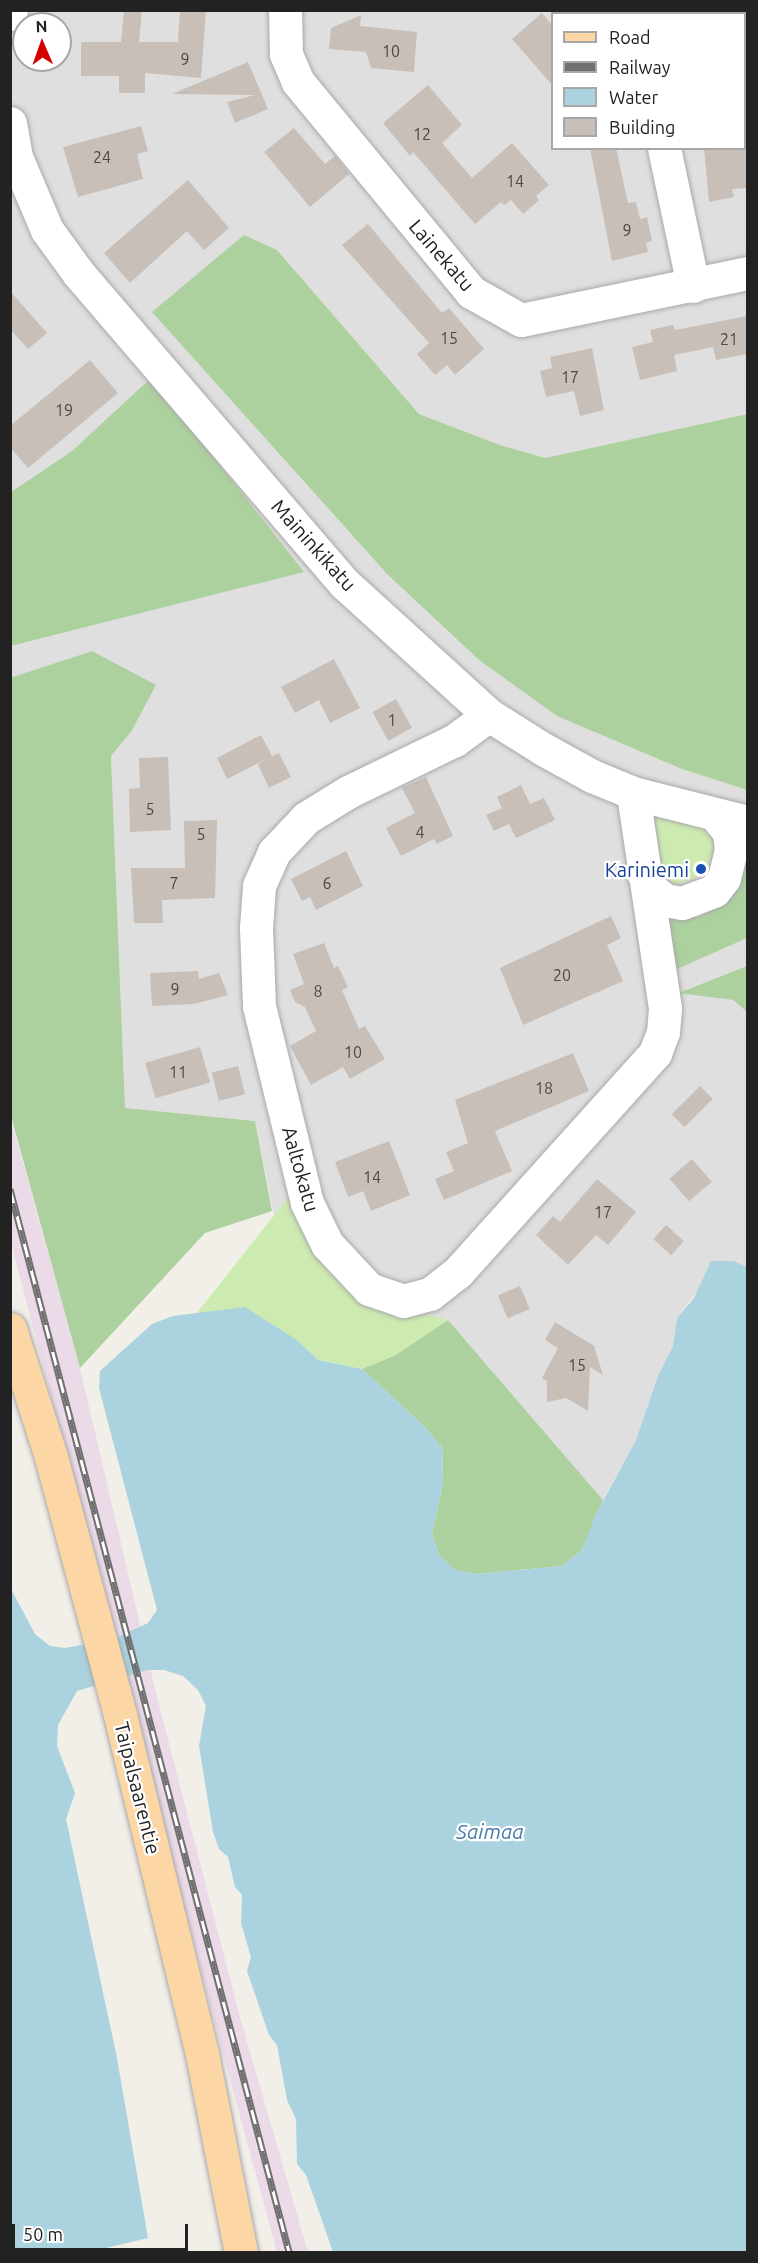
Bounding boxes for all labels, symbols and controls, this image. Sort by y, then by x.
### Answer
north arrow [12,12,72,72]
legend [551,12,746,150]
text: N [35,17,48,35]
text: Road [609,27,651,47]
house number: 10 [382,41,400,61]
house number: 9 [180,49,190,69]
text: Railway [609,57,670,77]
text: Water [609,87,658,107]
text: Building [609,117,675,137]
house number: 12 [413,124,431,144]
house number: 24 [93,147,111,167]
house number: 14 [506,171,524,191]
street label: Lainekatu [404,214,480,296]
house number: 9 [622,220,632,240]
house number: 15 [440,328,458,348]
house number: 21 [720,329,738,349]
house number: 17 [561,367,579,387]
house number: 19 [55,400,73,420]
street label: Maininkikatu [267,494,361,596]
house number: 1 [387,710,397,730]
house number: 5 [145,799,155,819]
house number: 4 [415,822,425,842]
house number: 5 [196,824,206,844]
place label: Kariniemi [605,857,689,881]
marker: Kariniemi [694,862,708,876]
house number: 7 [169,873,179,893]
house number: 6 [322,873,332,893]
house number: 20 [553,965,571,985]
house number: 9 [170,979,180,999]
house number: 8 [313,981,323,1001]
house number: 10 [344,1042,362,1062]
house number: 11 [169,1062,187,1082]
house number: 18 [535,1078,553,1098]
street label: Aaltokatu [277,1124,325,1214]
house number: 14 [363,1167,381,1187]
house number: 17 [594,1202,612,1222]
house number: 15 [568,1355,586,1375]
street label: Taipalsaarentie [110,1719,166,1857]
water label: Saimaa [456,1818,524,1844]
scale bar [15,2212,190,2250]
text: 50 m [23,2224,63,2244]

